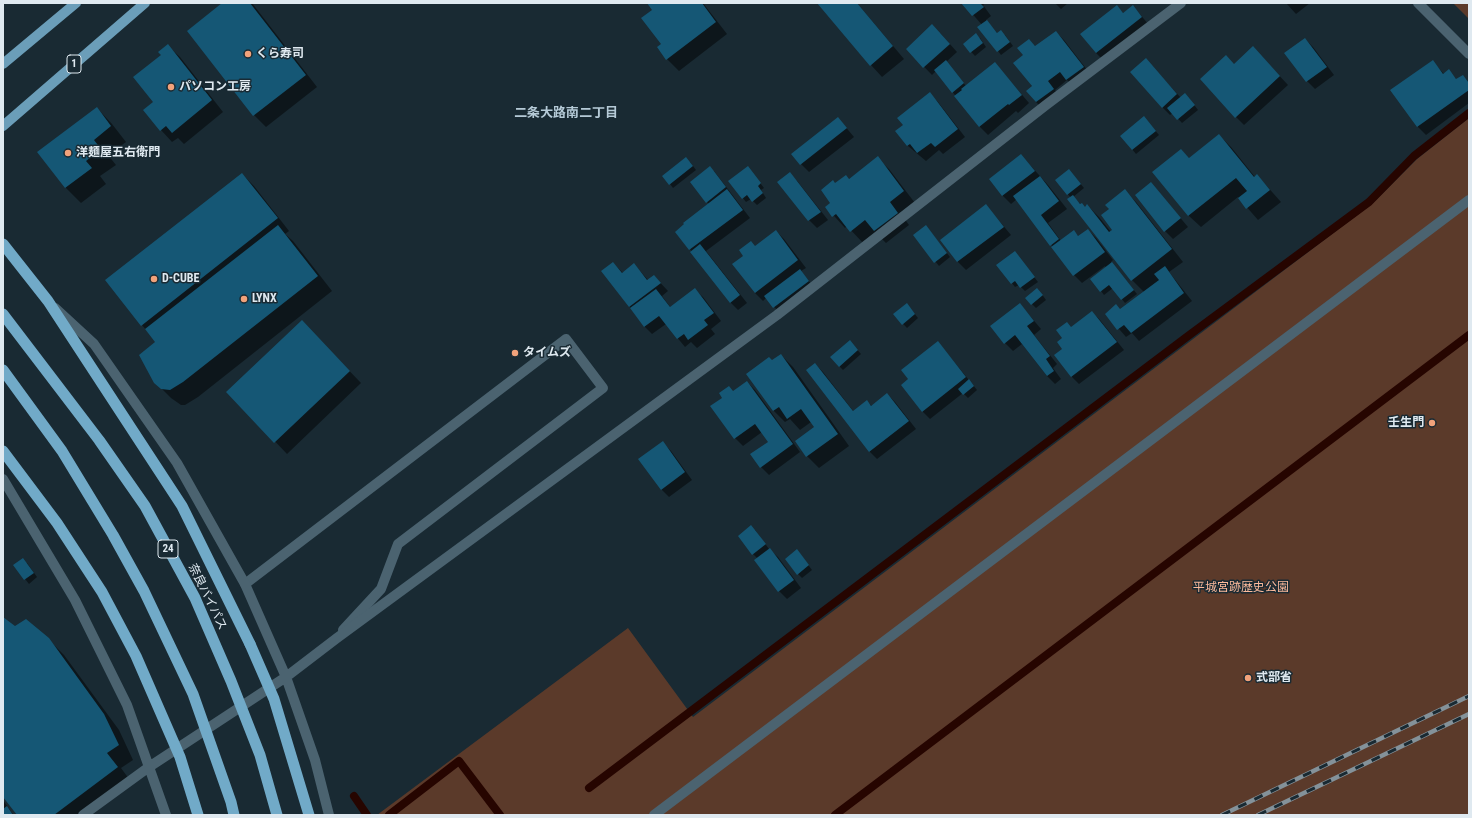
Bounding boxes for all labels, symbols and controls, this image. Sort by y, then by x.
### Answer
place label: くら寿司 [256,47,304,61]
marker: くら寿司 [243,49,253,59]
road number: 1 [67,55,81,73]
place label: パソコン工房 [179,80,251,94]
marker: パソコン工房 [166,82,176,92]
district label: 二条大路南二丁目 [514,106,618,122]
place label: 洋麺屋五右衛門 [76,146,160,160]
marker: 洋麺屋五右衛門 [63,148,73,158]
place label: D-CUBE [162,272,199,286]
marker: D-CUBE [149,274,159,284]
place label: LYNX [252,292,277,306]
marker: LYNX [239,294,249,304]
place label: タイムズ [523,346,571,360]
marker: タイムズ [510,348,520,358]
place label: 壬生門 [1388,416,1424,430]
marker: 壬生門 [1427,418,1437,428]
road number: 24 [158,540,178,558]
street label: 奈良バイパス [185,561,229,633]
park label: 平城宮跡歴史公園 [1193,581,1289,595]
place label: 式部省 [1256,671,1292,685]
marker: 式部省 [1243,673,1253,683]

